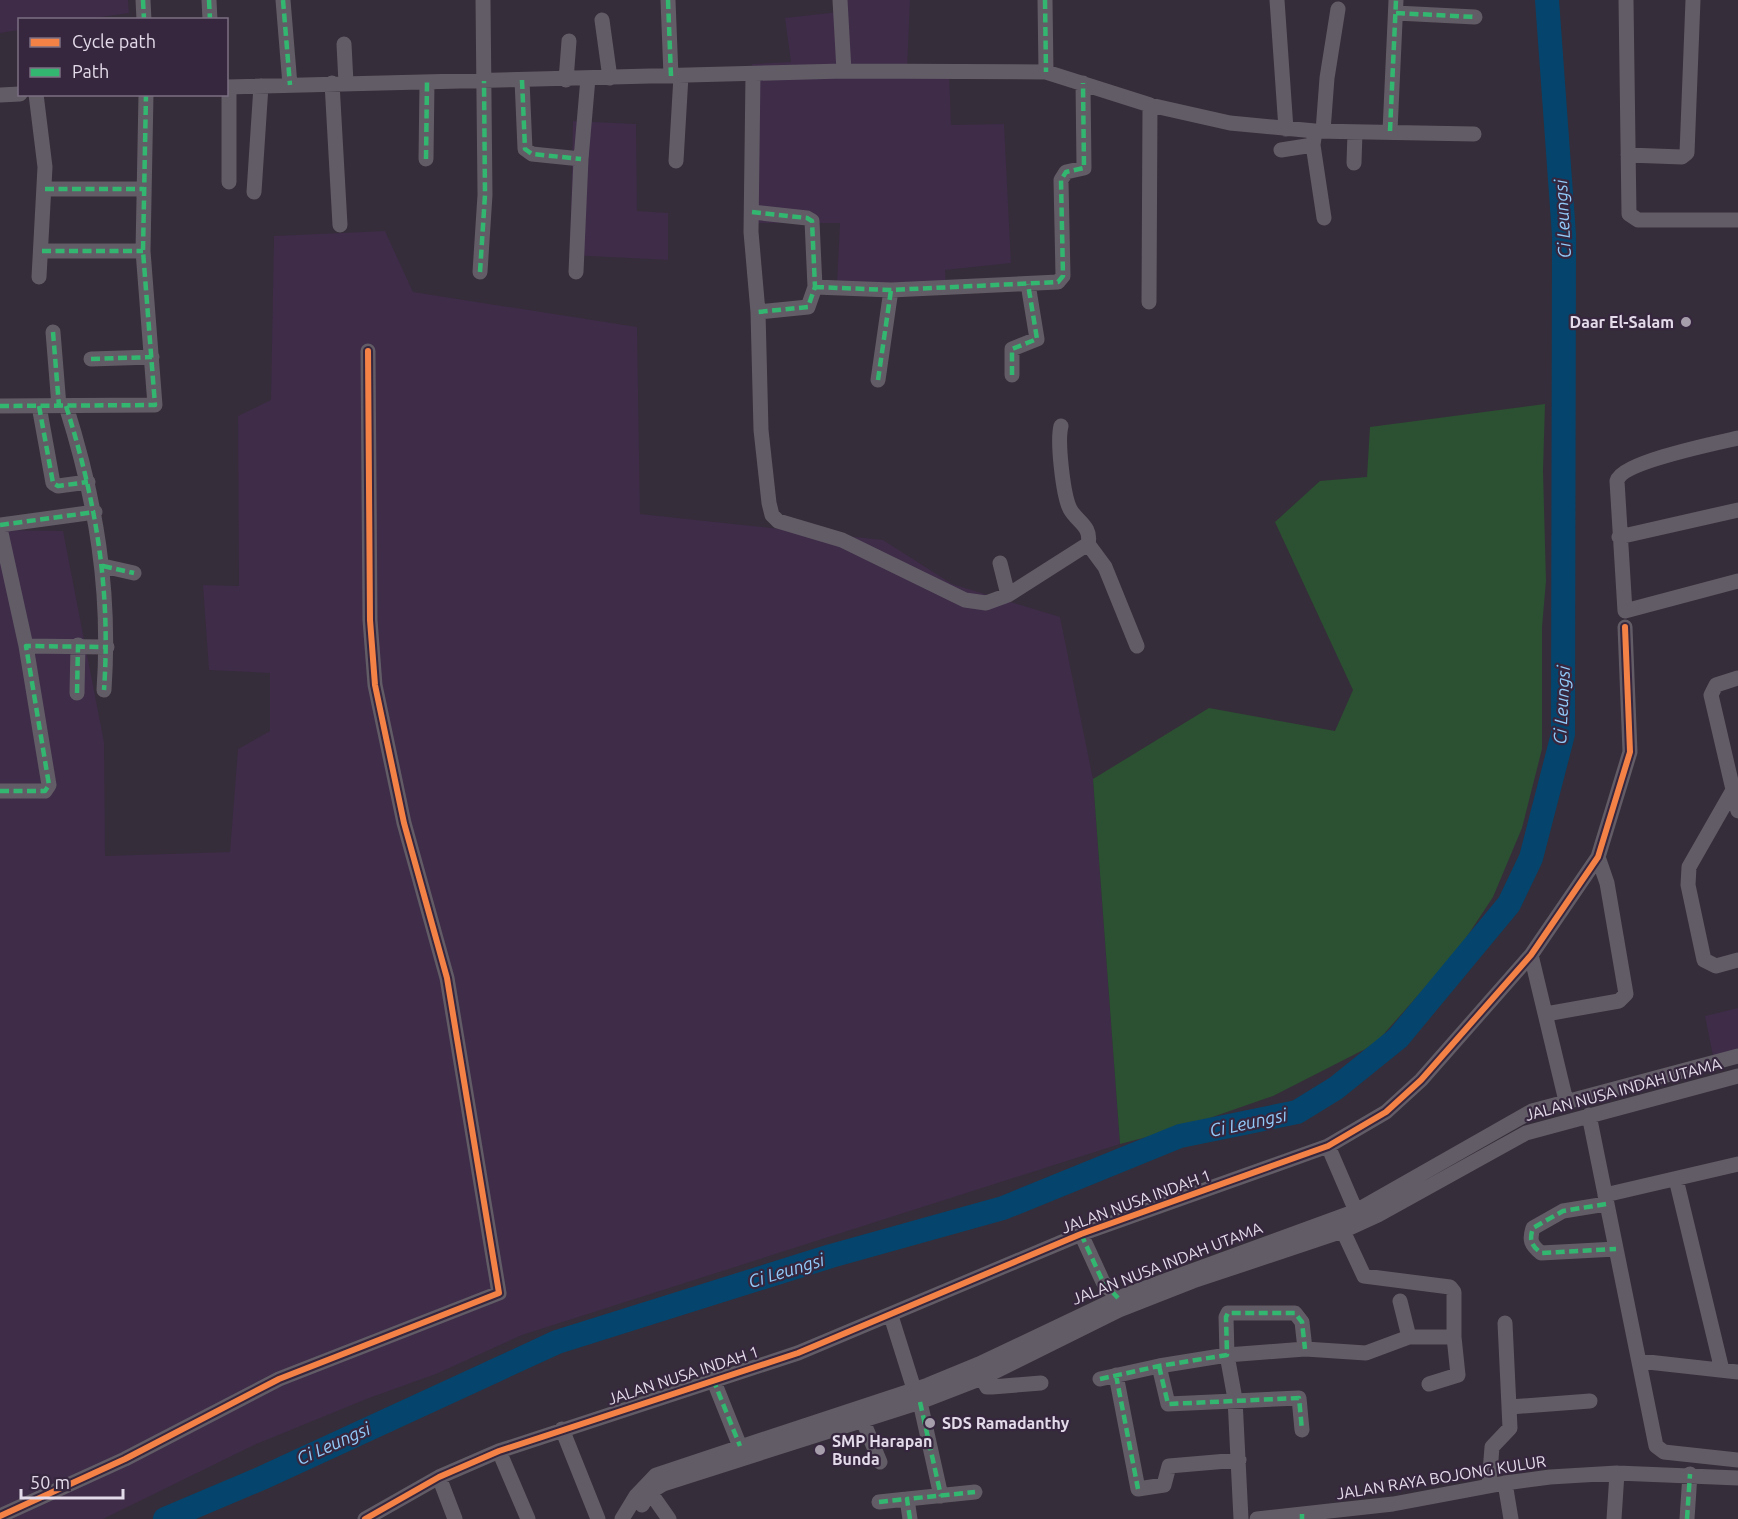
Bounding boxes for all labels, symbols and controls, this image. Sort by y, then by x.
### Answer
legend [18,18,228,96]
text: Cycle path [72,31,156,51]
text: Path [72,61,109,81]
water label: Ci Leungsi [1550,179,1574,259]
place label: Daar El-Salam [1570,313,1674,331]
marker: Daar El-Salam [1679,315,1693,329]
water label: Ci Leungsi [1549,665,1573,745]
street label: JALAN NUSA INDAH UTAMA [1523,1054,1724,1124]
water label: Ci Leungsi [1207,1104,1289,1140]
street label: JALAN NUSA INDAH 1 [1059,1166,1213,1236]
street label: JALAN NUSA INDAH UTAMA [1069,1218,1265,1308]
water label: Ci Leungsi [745,1249,827,1291]
street label: JALAN NUSA INDAH 1 [605,1342,761,1408]
place label: SDS Ramadanthy [942,1414,1070,1432]
marker: SDS Ramadanthy [923,1416,937,1430]
water label: Ci Leungsi [293,1418,373,1468]
place label: SMP Harapan Bunda [832,1432,932,1468]
marker: SMP Harapan Bunda [813,1443,827,1457]
street label: JALAN RAYA BOJONG KULUR [1335,1452,1547,1502]
scale bar [21,1462,123,1500]
text: 50 m [30,1472,70,1492]

